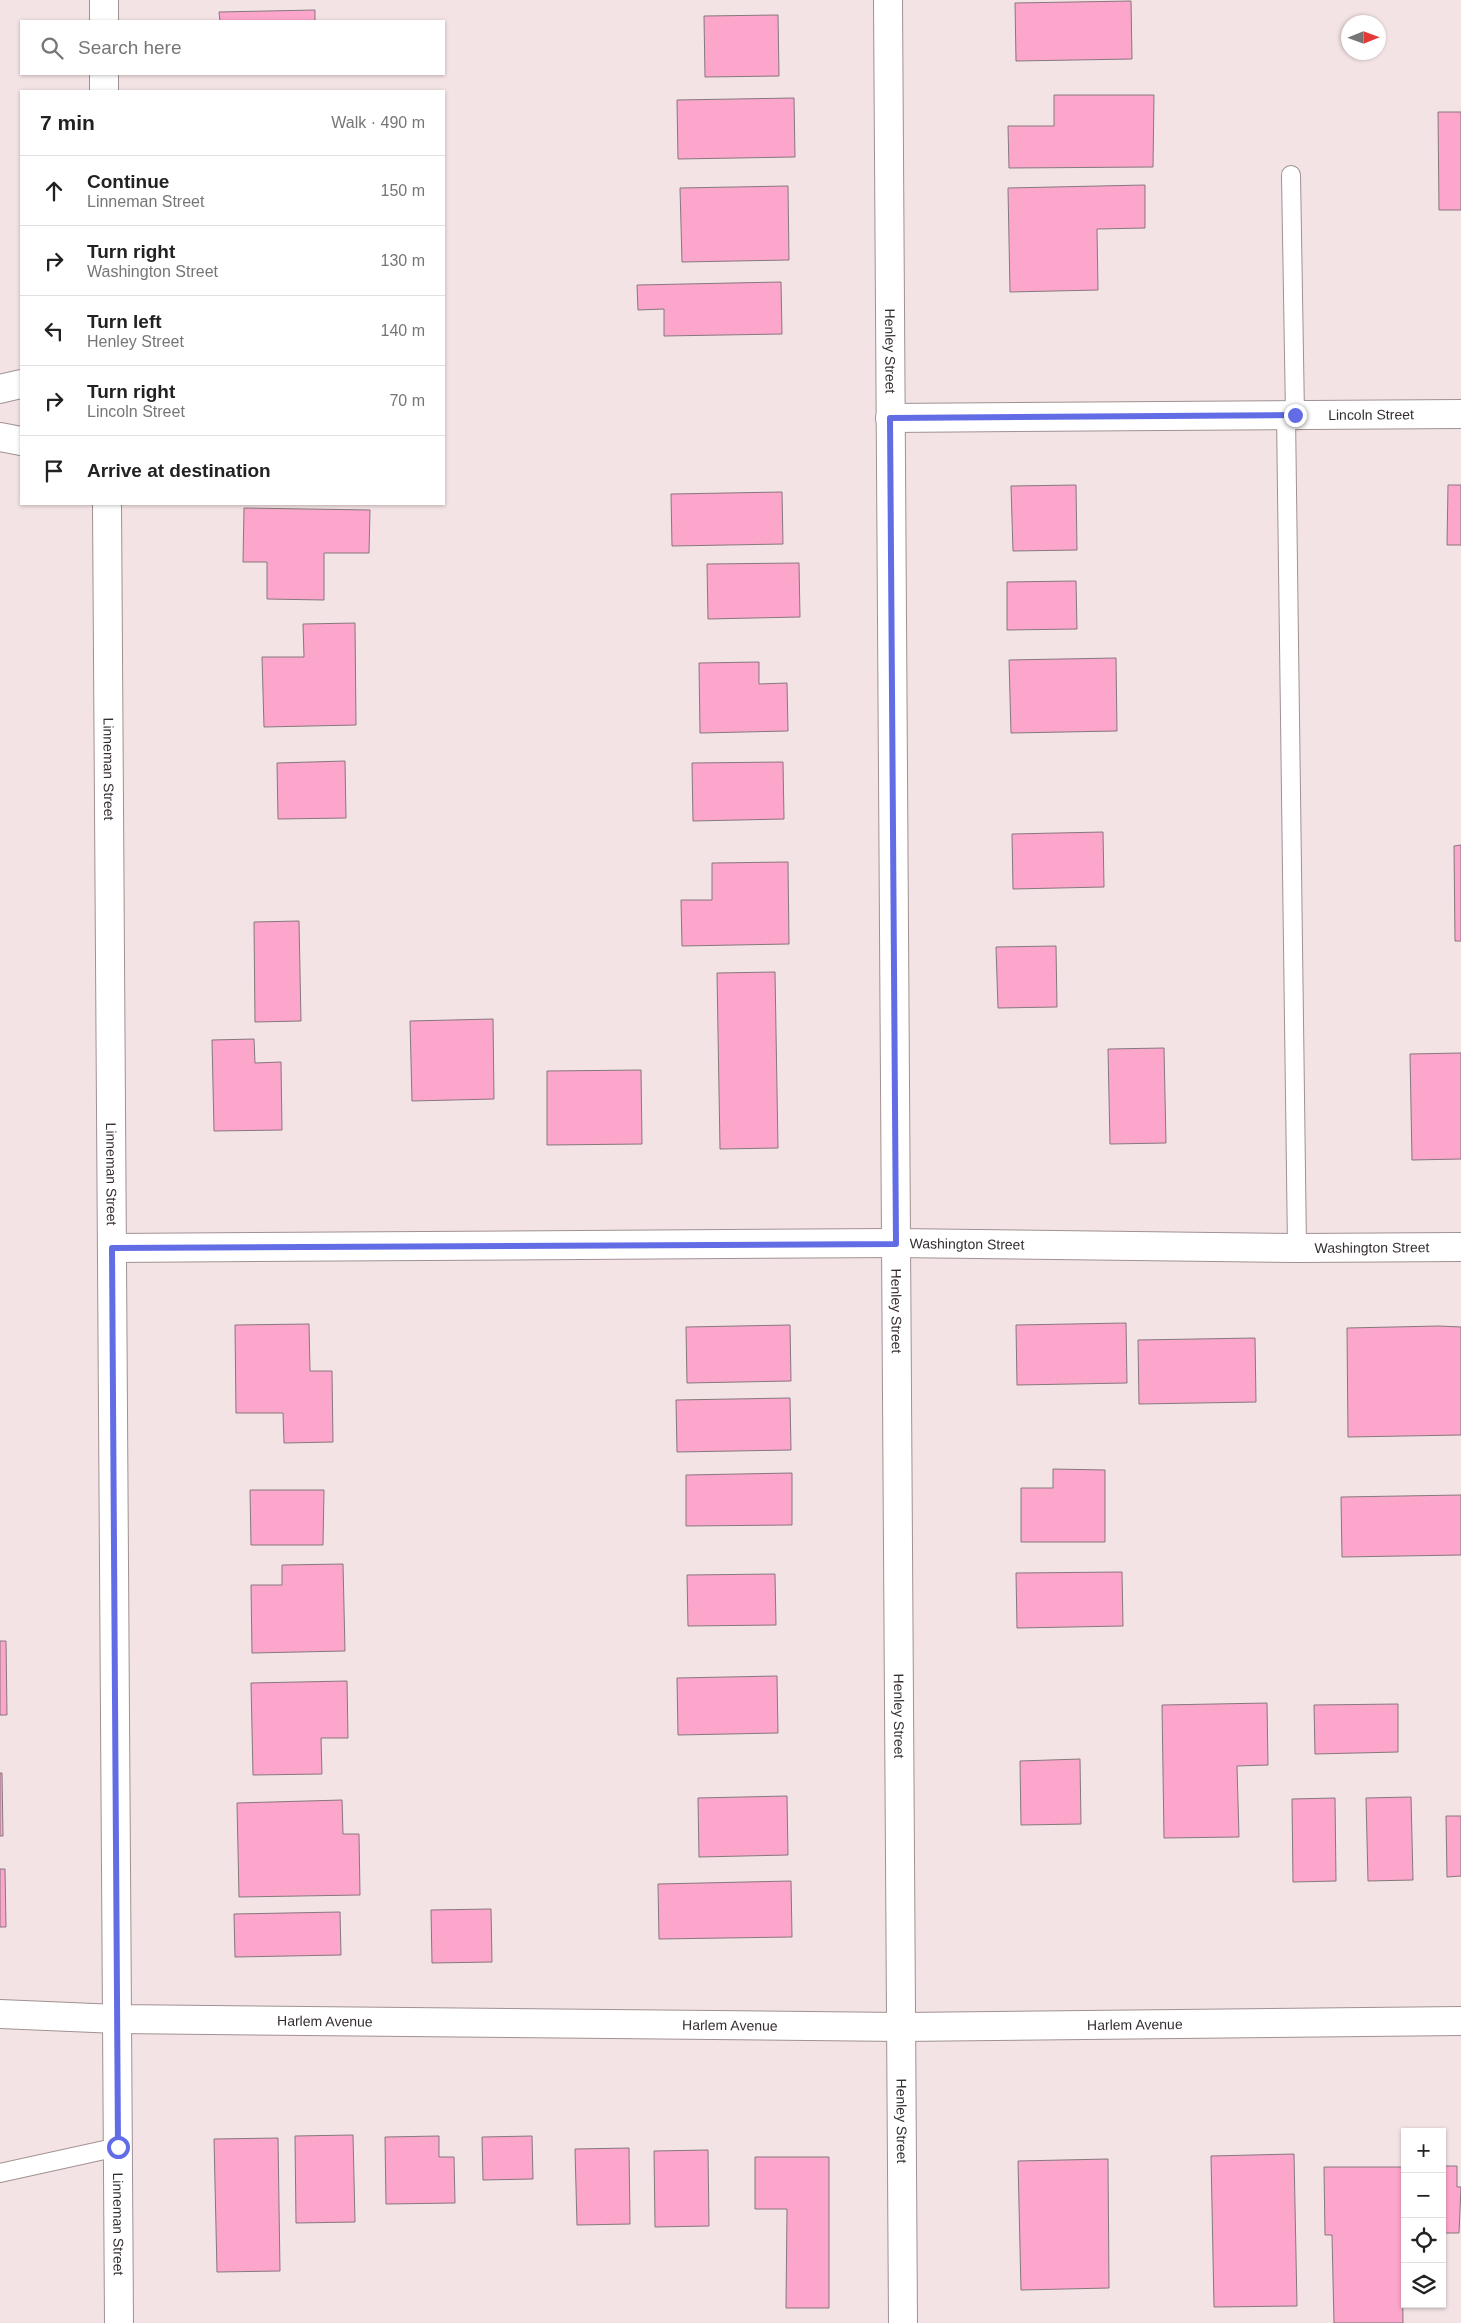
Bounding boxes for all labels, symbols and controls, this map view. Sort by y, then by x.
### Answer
north arrow [1341,15,1386,60]
search box [20,20,445,75]
icon: search [38,34,66,62]
text: Search here [78,37,182,58]
text: 7 min [40,111,95,134]
text: Walk · 490 m [331,114,425,131]
text: Continue [87,171,169,192]
icon: ahead [40,177,68,205]
text: 150 m [381,182,425,199]
text: Linneman Street [87,193,204,210]
text: Turn right [87,241,175,262]
icon: right [40,247,68,275]
text: 130 m [381,252,425,269]
text: Washington Street [87,263,218,280]
street label: Henley Street [882,308,899,394]
text: Turn left [87,311,162,332]
icon: left [40,317,68,345]
text: 140 m [381,322,425,339]
text: Henley Street [87,333,184,350]
text: Turn right [87,381,175,402]
icon: right [40,387,68,415]
text: 70 m [389,392,425,409]
text: Lincoln Street [87,403,185,420]
route end [1284,404,1307,427]
street label: Lincoln Street [1328,406,1414,423]
icon: arrive [40,457,68,485]
text: Arrive at destination [87,460,271,481]
street label: Linneman Street [100,718,117,821]
street label: Linneman Street [103,1123,120,1226]
street label: Washington Street [909,1235,1025,1253]
street label: Washington Street [1315,1239,1429,1256]
street label: Henley Street [888,1268,905,1354]
street label: Henley Street [891,1673,907,1759]
street label: Harlem Avenue [277,2013,373,2030]
street label: Harlem Avenue [1087,2016,1183,2033]
street label: Harlem Avenue [682,2017,778,2034]
street label: Henley Street [893,2078,910,2164]
map controls [1401,2128,1446,2308]
button: + [1401,2128,1446,2173]
route start [107,2136,130,2159]
street label: Linneman Street [110,2172,127,2276]
button: − [1401,2173,1446,2218]
button: locate [1401,2218,1446,2263]
button: layers [1401,2263,1446,2308]

